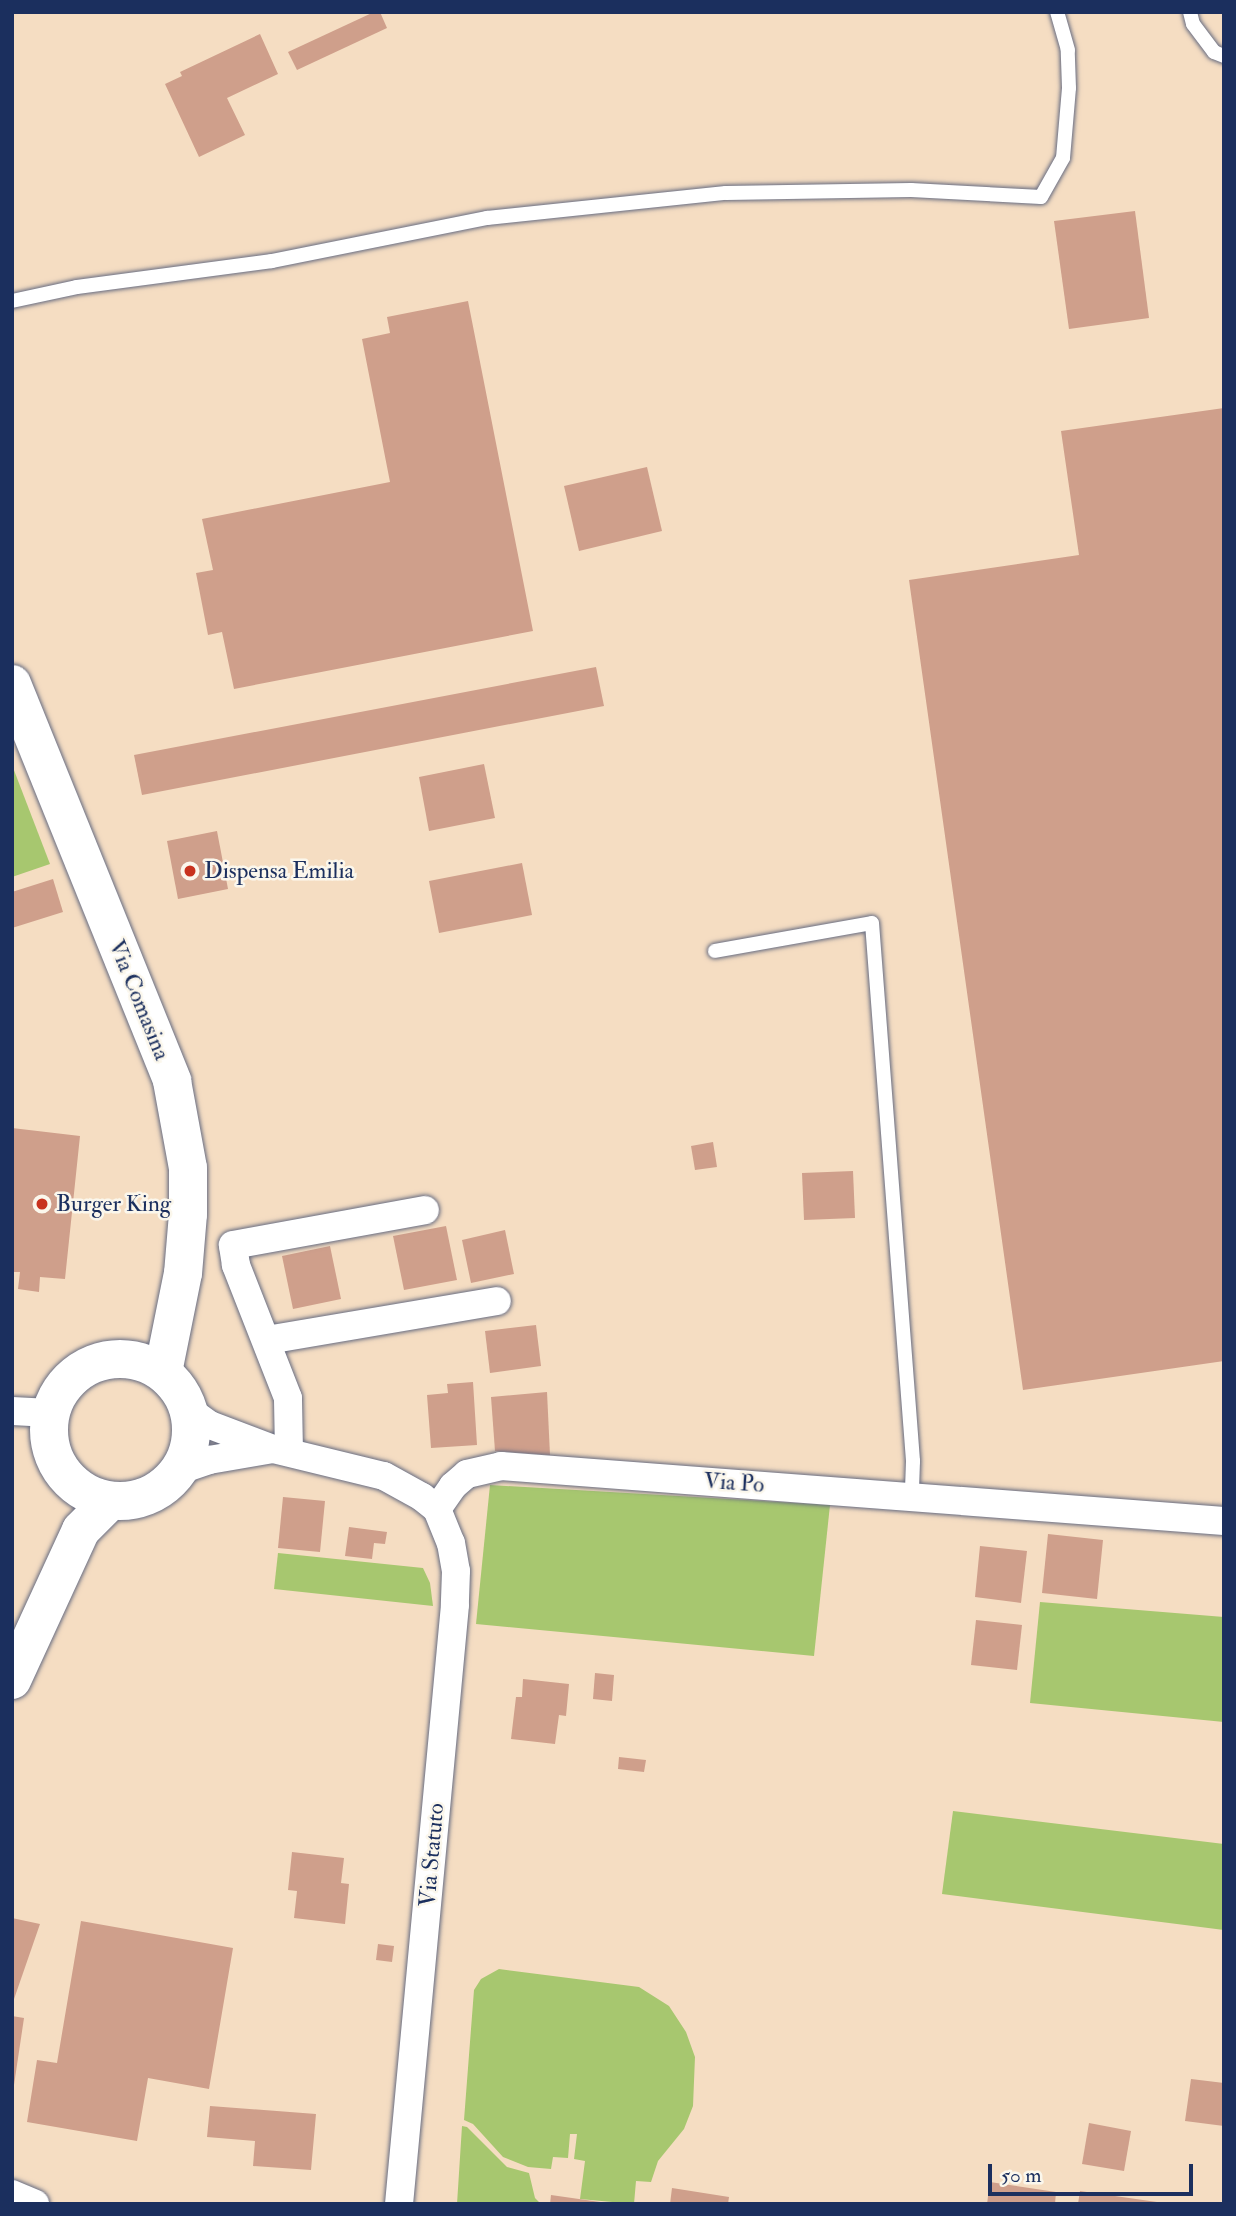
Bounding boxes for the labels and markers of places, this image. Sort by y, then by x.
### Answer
place label: Dispensa Emilia [204,857,354,885]
marker: Dispensa Emilia [182,863,198,879]
place label: Burger King [56,1190,171,1218]
marker: Burger King [34,1196,50,1212]

